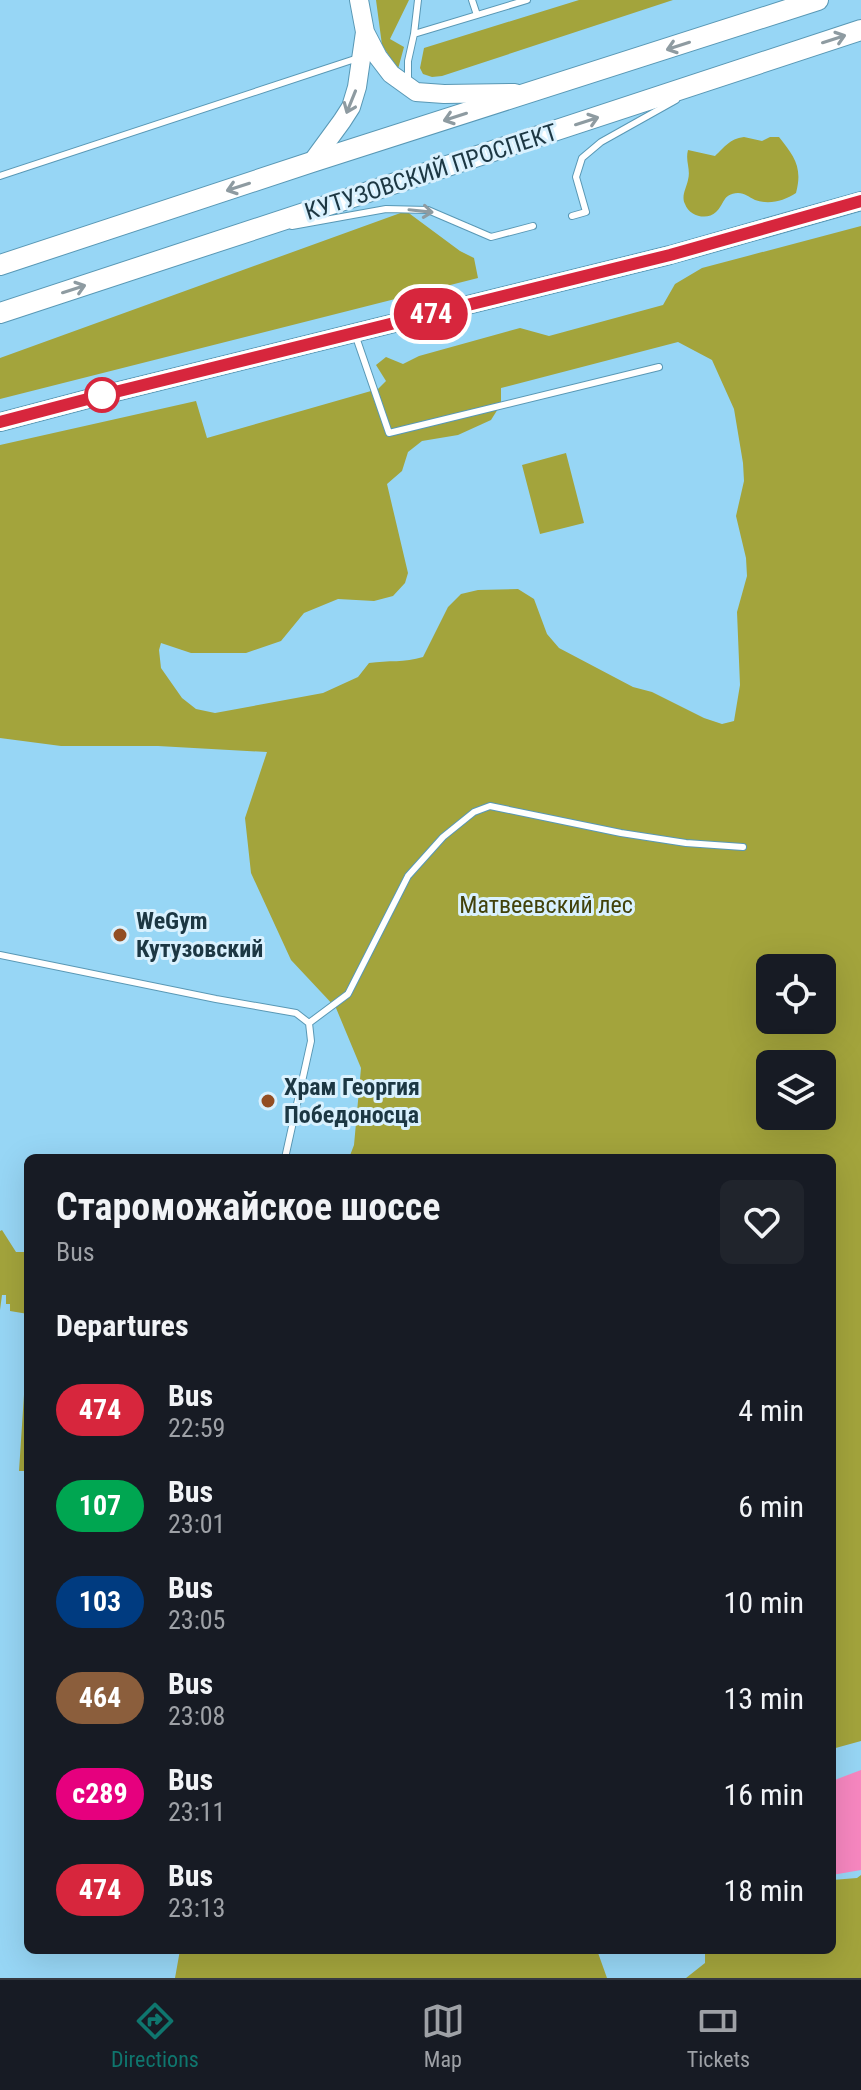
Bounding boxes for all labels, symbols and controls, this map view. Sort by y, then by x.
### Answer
one-way arrow [821,31,846,45]
one-way arrow [666,39,691,54]
one-way arrow [343,89,357,114]
one-way arrow [443,110,468,125]
one-way arrow [575,112,600,127]
street label: КУТУЗОВСКИЙ ПРОСПЕКТ [301,118,561,226]
one-way arrow [226,180,251,195]
one-way arrow [407,203,433,218]
one-way arrow [61,281,86,296]
line badge: 474 [385,288,477,340]
text: 474 [410,297,452,330]
unlabelled marker [85,378,119,412]
park label: Матвеевский лес [459,891,633,919]
place label: WeGym Кутузовский [136,907,263,963]
marker: WeGym Кутузовский [111,926,129,944]
map controls [756,954,836,1130]
button: locate [756,954,836,1034]
button: layers [756,1050,836,1130]
place label: Храм Георгия Победоносца [284,1073,420,1129]
marker: Храм Георгия Победоносца [259,1092,277,1110]
button: heart [720,1180,804,1264]
text: Староможайское шоссе [56,1185,440,1229]
text: Bus [56,1237,95,1267]
text: Departures [56,1308,189,1343]
text: Bus [168,1378,213,1413]
text: 474 [79,1393,121,1426]
text: 4 min [738,1393,804,1428]
text: 22:59 [168,1413,225,1443]
text: Bus [168,1474,213,1509]
text: 107 [79,1489,121,1522]
text: 6 min [738,1489,804,1524]
text: 23:01 [168,1509,225,1539]
text: Bus [168,1570,213,1605]
text: 103 [79,1585,121,1618]
text: 10 min [723,1585,804,1620]
text: 23:05 [168,1605,225,1635]
text: Bus [168,1666,213,1701]
text: 464 [79,1681,121,1714]
text: 13 min [723,1681,804,1716]
text: 23:08 [168,1701,225,1731]
text: Bus [168,1762,213,1797]
text: с289 [72,1777,128,1810]
text: 16 min [723,1777,804,1812]
text: 23:11 [168,1797,225,1827]
text: Bus [168,1858,213,1893]
text: 474 [79,1873,121,1906]
text: 18 min [723,1873,804,1908]
text: 23:13 [168,1893,225,1923]
tab: Directions [111,1999,199,2072]
tab: Map [421,1999,465,2072]
tab: Tickets [687,1999,750,2072]

